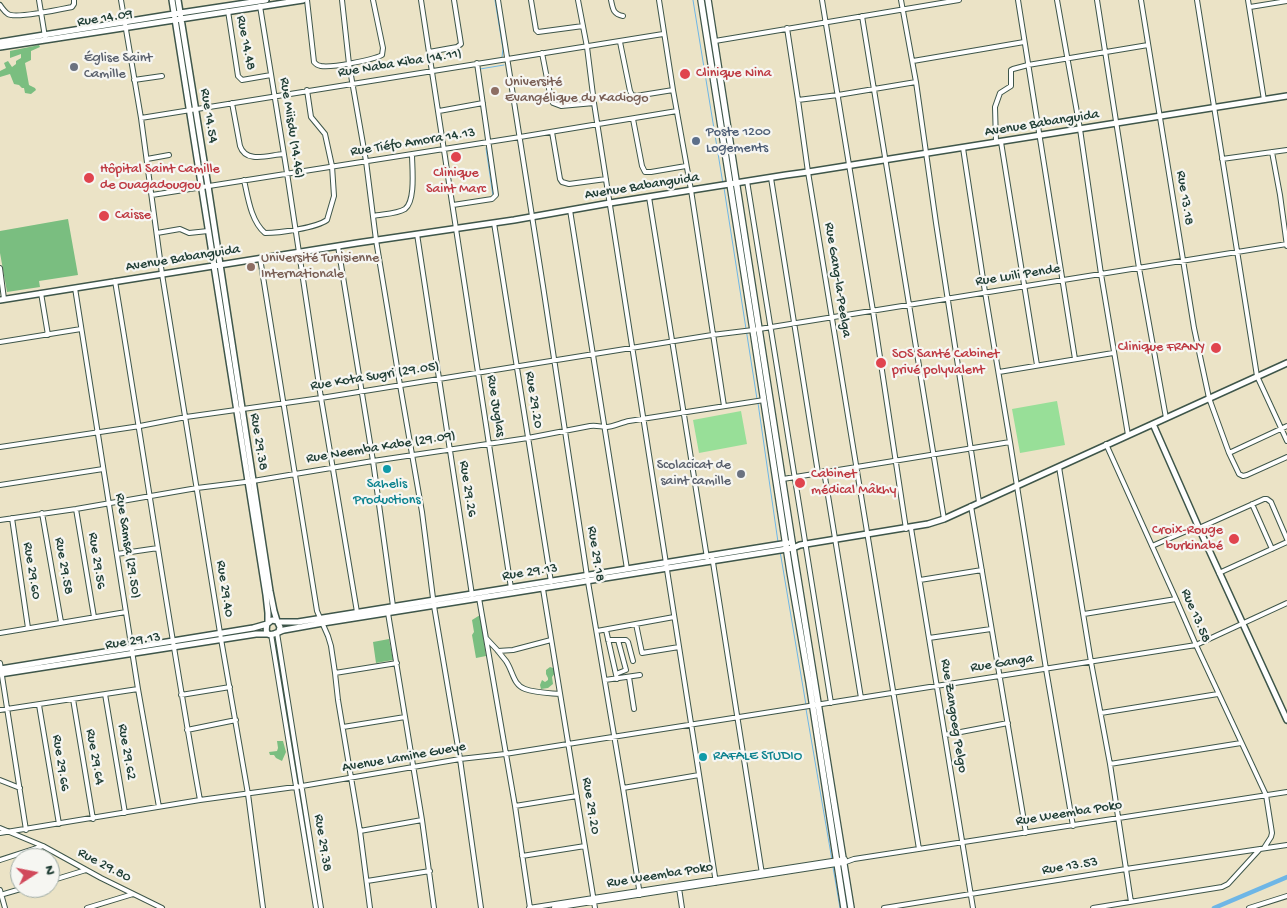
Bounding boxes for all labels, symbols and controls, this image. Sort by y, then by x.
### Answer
street label: Rue 14.09 [76,6,134,32]
street label: Rue 14.48 [231,14,259,72]
street label: Rue Naba Kiba (14.11) [337,46,463,82]
place label: Église Saint Camille [84,51,152,84]
marker: Église Saint Camille [68,61,80,73]
place label: Clinique Nina [696,66,771,82]
marker: Clinique Nina [678,67,692,81]
place label: Université Evangélique du Kadiogo [505,75,648,108]
street label: Rue Miisdu (14.46) [275,76,307,180]
marker: Université Evangélique du Kadiogo [489,85,501,97]
street label: Rue 14.54 [195,87,221,145]
street label: Avenue Babanguida [984,107,1100,141]
street label: Rue Tiéfo Amora 14.13 [349,125,477,161]
place label: Poste 1200 Logements [706,125,771,158]
marker: Poste 1200 Logements [690,135,702,147]
marker: Clinique Saint Marc [449,150,463,164]
place label: Hôpital Saint Camille de Ouagadougou [100,162,220,194]
place label: Clinique Saint Marc [426,166,486,198]
street label: Rue 13.18 [1171,169,1197,227]
street label: Avenue Babanguida [584,170,700,204]
marker: Hôpital Saint Camille de Ouagadougou [82,171,96,185]
place label: Caisse [115,208,151,224]
marker: Caisse [97,209,111,223]
street label: Rue Gang-la-Peelga [820,221,854,339]
street label: Avenue Babanguida [125,242,241,276]
place label: Université Tunisienne Internationale [261,251,379,284]
marker: Université Tunisienne Internationale [245,261,257,273]
street label: Rue Luili Pende [974,261,1062,291]
place label: Clinique FRANY [1118,340,1205,356]
marker: Clinique FRANY [1209,341,1223,355]
place label: SOS Santé Cabinet privé polyvalent [892,347,999,380]
marker: SOS Santé Cabinet privé polyvalent [874,356,888,370]
street label: Rue Kota Sugri (29.05) [309,359,441,395]
street label: Rue 29.20 [520,370,546,430]
street label: Rue Juglas [482,374,508,438]
street label: Rue 29.38 [245,412,271,472]
street label: Rue Neemba Kabe (29.09) [305,428,457,468]
place label: Scolacicat de saint camille [657,458,731,491]
street label: Rue 29.26 [454,460,480,518]
marker: Sahelis Productions [381,463,393,475]
place label: Cabinet médical Mâkhy [811,467,896,500]
marker: Scolacicat de saint camille [735,468,747,480]
marker: Cabinet médical Mâkhy [793,476,807,490]
place label: Sahelis Productions [353,477,421,510]
street label: Rue Samsa (29.50) [110,492,144,600]
place label: Croix-Rouge burkinabé [1152,523,1223,556]
street label: Rue 29.18 [582,525,608,583]
street label: Rue 29.56 [83,531,109,591]
marker: Croix-Rouge burkinabé [1227,532,1241,546]
street label: Rue 29.58 [50,536,76,596]
street label: Rue 29.60 [18,541,44,601]
street label: Rue 29.40 [211,559,237,619]
street label: Rue 29.13 [501,560,559,586]
street label: Rue 13.58 [1176,587,1214,645]
street label: Rue 29.13 [104,629,162,655]
street label: Rue Ganga [969,651,1035,677]
street label: Rue Zangoeg Pelgo [936,658,970,774]
street label: Rue 29.62 [113,723,139,781]
street label: Rue 29.64 [81,728,107,786]
street label: Rue 29.66 [47,734,73,792]
street label: Avenue Lamine Gueye [341,739,467,777]
place label: RAFALE STUDIO [713,749,802,765]
marker: RAFALE STUDIO [697,751,709,763]
street label: Rue 29.20 [577,776,603,836]
street label: Rue Weemba Poko [1014,797,1124,831]
street label: Rue 29.38 [309,813,335,873]
street label: Rue 29.80 [74,845,134,887]
north arrow [10,848,60,898]
street label: Rue 13.53 [1041,854,1099,880]
street label: Rue Weemba Poko [605,859,715,893]
text: N [40,864,58,876]

